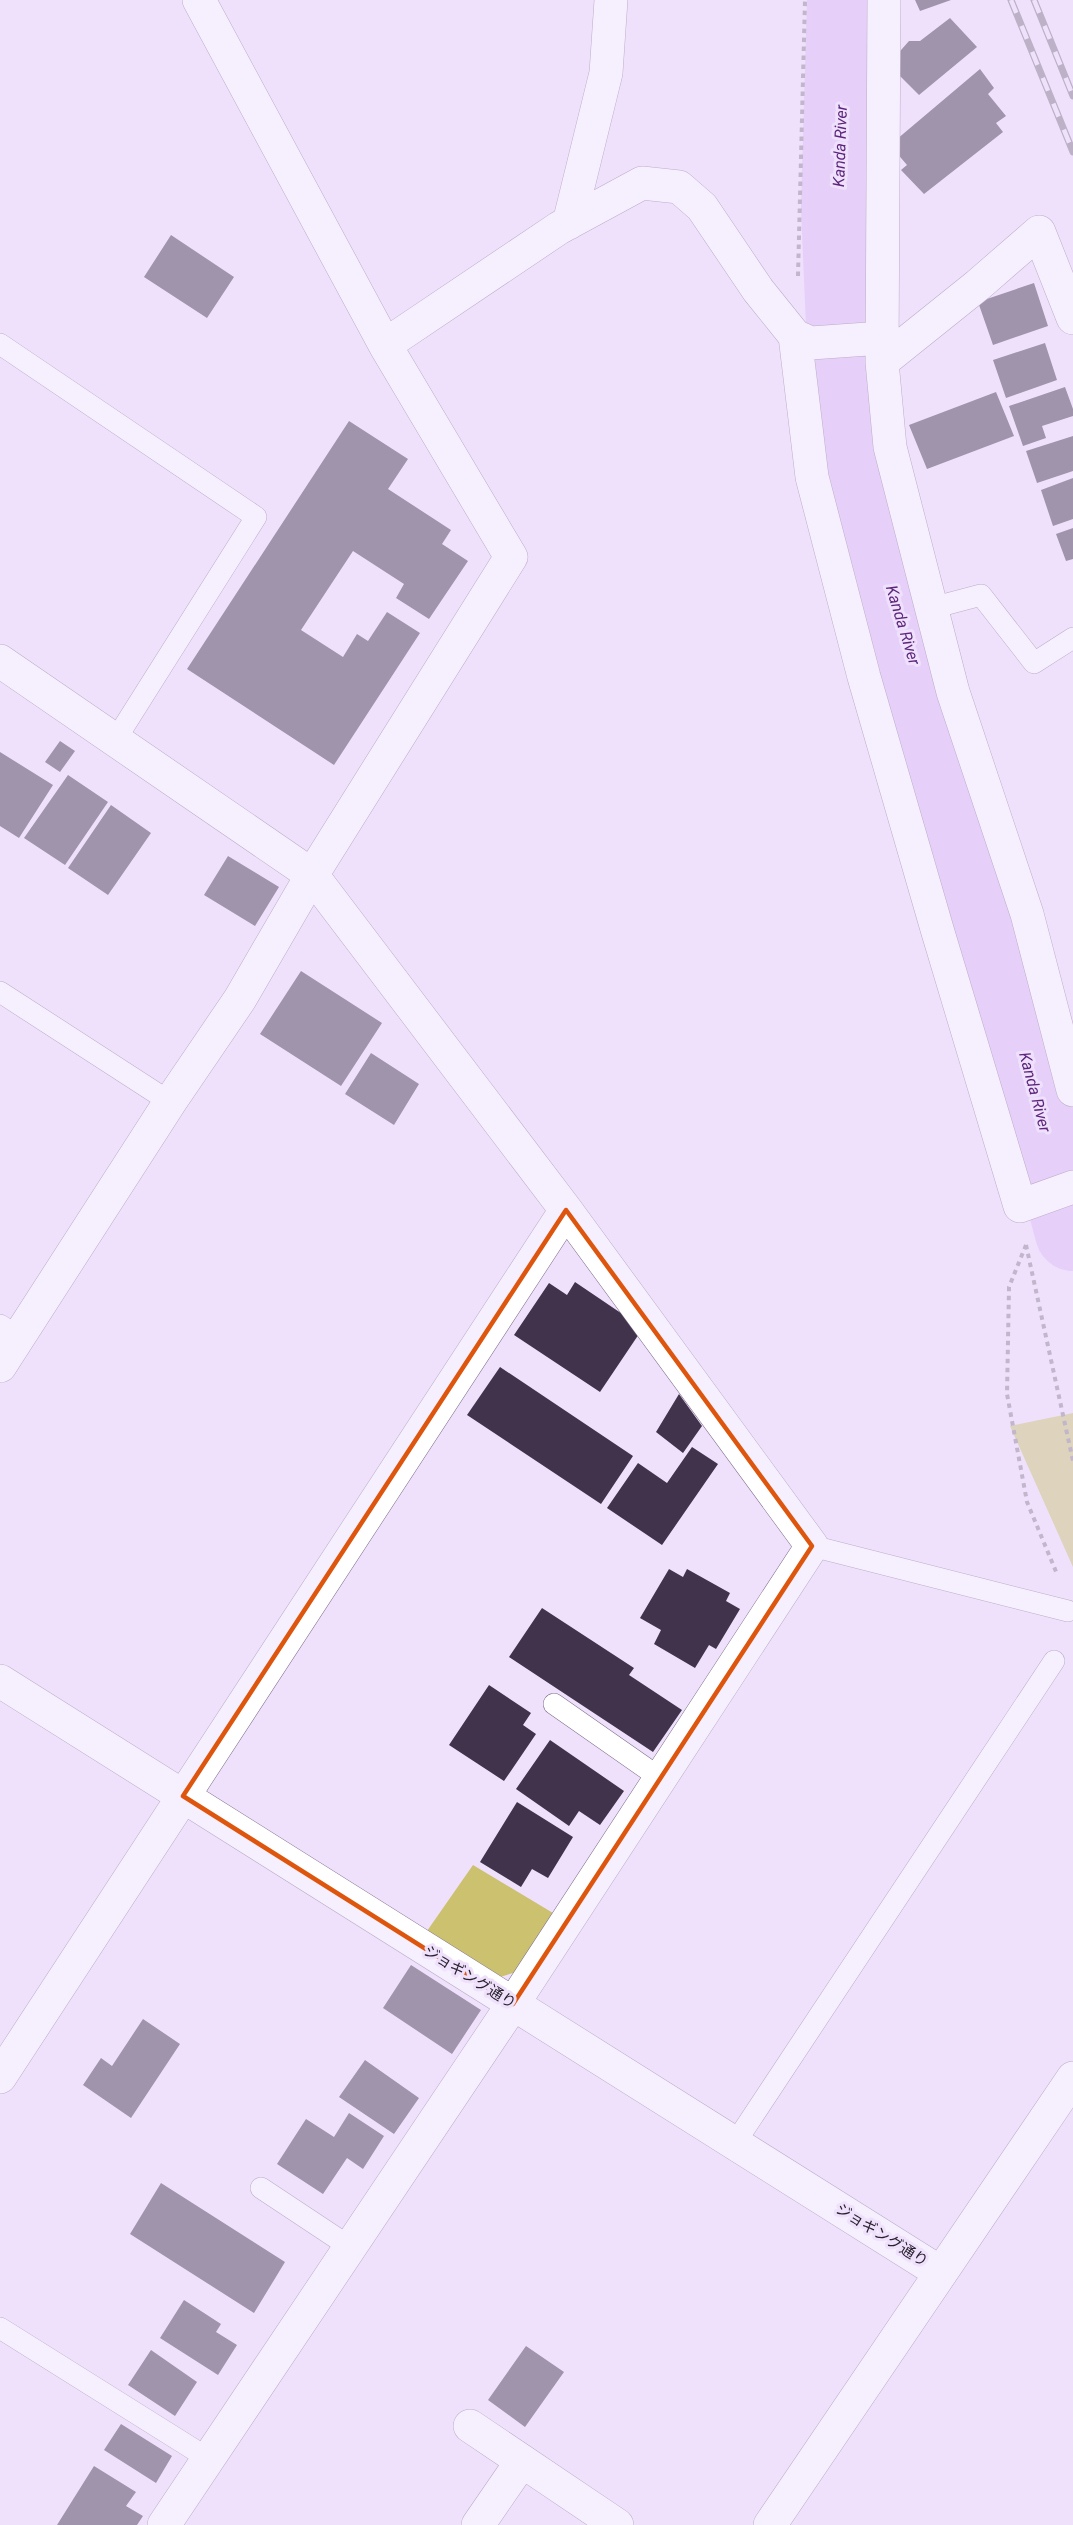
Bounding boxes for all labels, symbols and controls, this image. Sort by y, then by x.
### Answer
water label: Kanda River [829,104,851,187]
water label: Kanda River [882,583,924,668]
water label: Kanda River [1015,1050,1055,1135]
street label: ジョギング通り [421,1942,519,2012]
street label: ジョギング通り [833,2200,931,2270]

